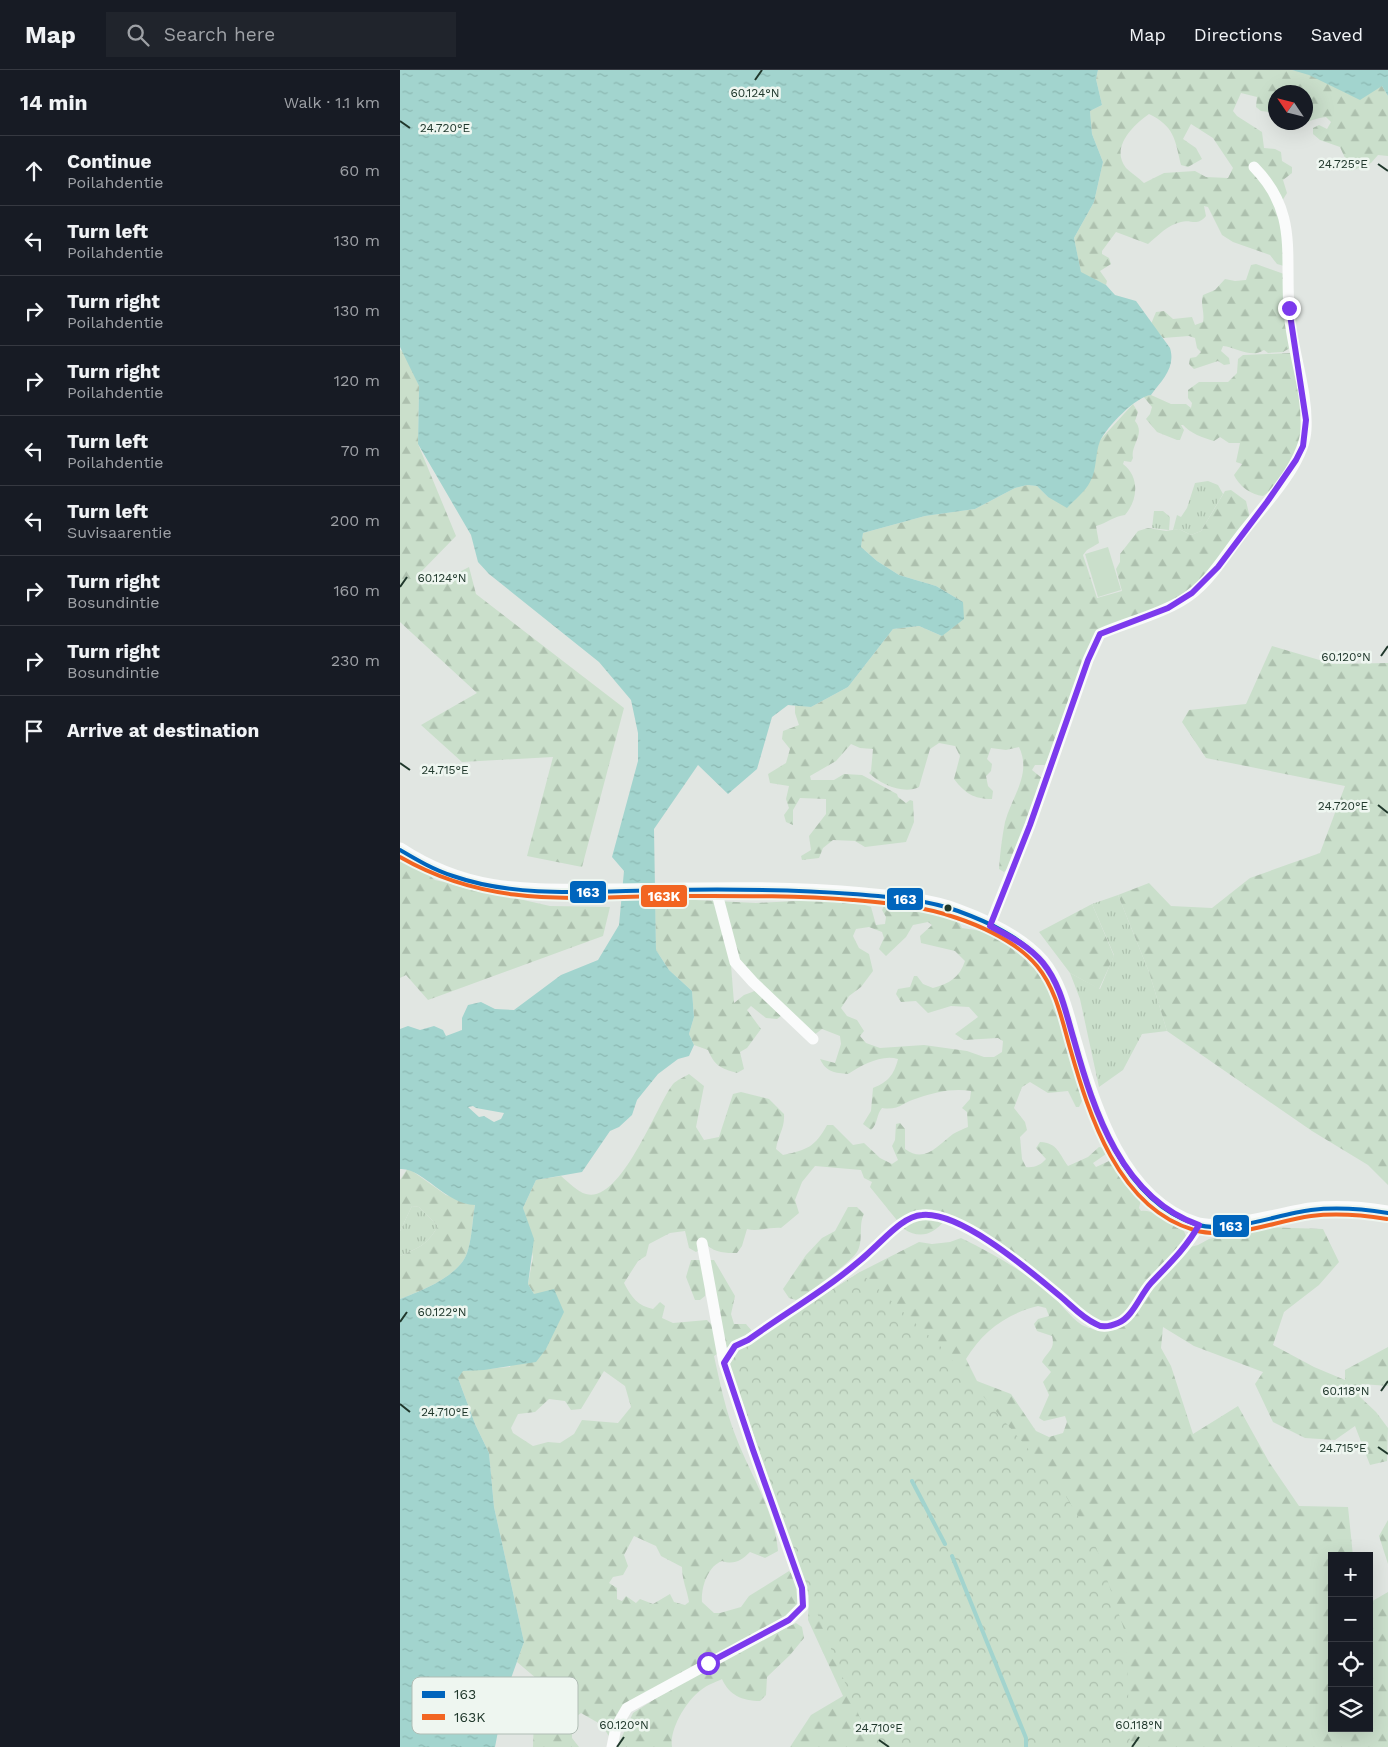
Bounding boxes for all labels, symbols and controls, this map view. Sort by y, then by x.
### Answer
search box [106,12,456,57]
text: Map [25,21,76,49]
icon: search [124,21,152,49]
text: Search here [164,23,275,46]
text: Map [1129,24,1166,45]
text: Directions [1194,24,1283,45]
text: Saved [1311,24,1363,45]
north arrow [1268,85,1313,130]
text: 60.124°N [730,86,780,100]
text: 14 min [20,90,88,115]
text: Walk · 1.1 km [284,93,380,112]
text: 24.720°E [420,121,471,135]
text: Continue [67,150,151,173]
icon: ahead [20,157,48,185]
text: 24.725°E [1318,157,1368,171]
text: 60 m [340,161,380,180]
text: Poilahdentie [67,173,164,192]
text: Turn left [67,220,148,243]
icon: left [20,227,48,255]
text: 130 m [334,231,380,250]
text: Poilahdentie [67,243,164,262]
text: Turn right [67,290,160,313]
icon: right [20,297,48,325]
route end [1278,297,1301,320]
text: 130 m [334,301,380,320]
text: Poilahdentie [67,313,164,332]
text: Turn right [67,360,160,383]
icon: right [20,367,48,395]
text: 120 m [334,371,380,390]
text: Poilahdentie [67,383,164,402]
text: Turn left [67,430,148,453]
icon: left [20,437,48,465]
text: 70 m [341,441,380,460]
text: Poilahdentie [67,453,164,472]
text: Turn left [67,500,148,523]
icon: left [20,507,48,535]
text: 200 m [330,511,380,530]
text: Suvisaarentie [67,523,172,542]
text: Turn right [67,570,160,593]
text: 60.124°N [417,571,467,585]
icon: right [20,577,48,605]
text: 160 m [333,581,380,600]
text: Bosundintie [67,593,160,612]
text: Turn right [67,640,160,663]
icon: right [20,647,48,675]
text: 60.120°N [1321,650,1371,664]
text: 230 m [331,651,380,670]
text: Bosundintie [67,663,160,682]
icon: arrive [20,717,48,745]
text: Arrive at destination [67,719,259,742]
text: 24.715°E [421,763,469,777]
text: 24.720°E [1318,799,1369,813]
line badge: 163 [569,880,607,904]
text: 163 [577,884,599,900]
line badge: 163K [640,884,688,908]
line badge: 163 [886,887,924,911]
text: 163K [648,888,681,904]
text: 163 [894,891,916,907]
unlabelled marker [943,903,953,913]
line badge: 163 [1212,1214,1250,1238]
text: 163 [1220,1218,1242,1234]
text: 60.122°N [417,1305,467,1319]
text: 60.118°N [1322,1384,1370,1398]
text: 24.710°E [421,1405,469,1419]
text: 24.715°E [1319,1441,1367,1455]
map controls [1328,1552,1373,1732]
button: + [1328,1552,1373,1597]
button: − [1328,1597,1373,1642]
button: locate [1328,1642,1373,1687]
route start [697,1652,720,1675]
legend [412,1677,578,1734]
text: 163 [454,1686,476,1702]
button: layers [1328,1687,1373,1732]
text: 163K [454,1709,485,1725]
text: 60.120°N [599,1718,649,1732]
text: 60.118°N [1115,1718,1163,1732]
text: 24.710°E [855,1721,903,1735]

